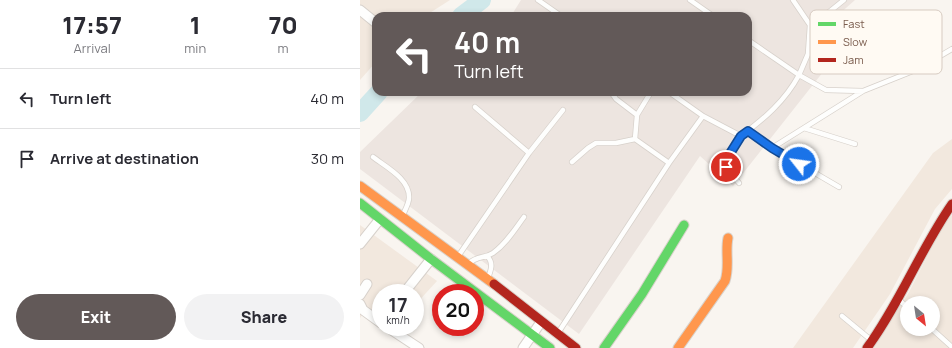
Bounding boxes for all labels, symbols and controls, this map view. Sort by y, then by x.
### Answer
text: 17:57 [62,8,122,41]
text: 1 [190,8,201,41]
text: 70 [268,8,298,41]
legend [810,10,942,74]
text: Fast [843,16,865,31]
text: 40 m [454,23,520,61]
icon: left [388,28,440,80]
text: Slow [843,34,868,49]
text: Arrival [74,39,111,57]
text: min [184,39,206,57]
text: m [278,39,289,57]
text: Jam [843,52,864,67]
text: Turn left [454,59,524,83]
icon: left [16,88,38,110]
text: Turn left [50,88,112,109]
text: 40 m [310,88,344,109]
position arrow [778,143,820,185]
icon: arrive [16,148,38,170]
text: Arrive at destination [50,148,199,169]
text: 30 m [311,148,344,169]
pin [709,150,743,184]
icon: arrive [715,156,737,178]
speed limit sign: 20 [432,284,484,336]
text: 17 [388,291,408,318]
button: Exit [16,294,176,340]
button: Share [184,294,344,340]
north arrow [900,296,940,336]
map controls [900,296,940,336]
text: km/h [386,313,410,327]

